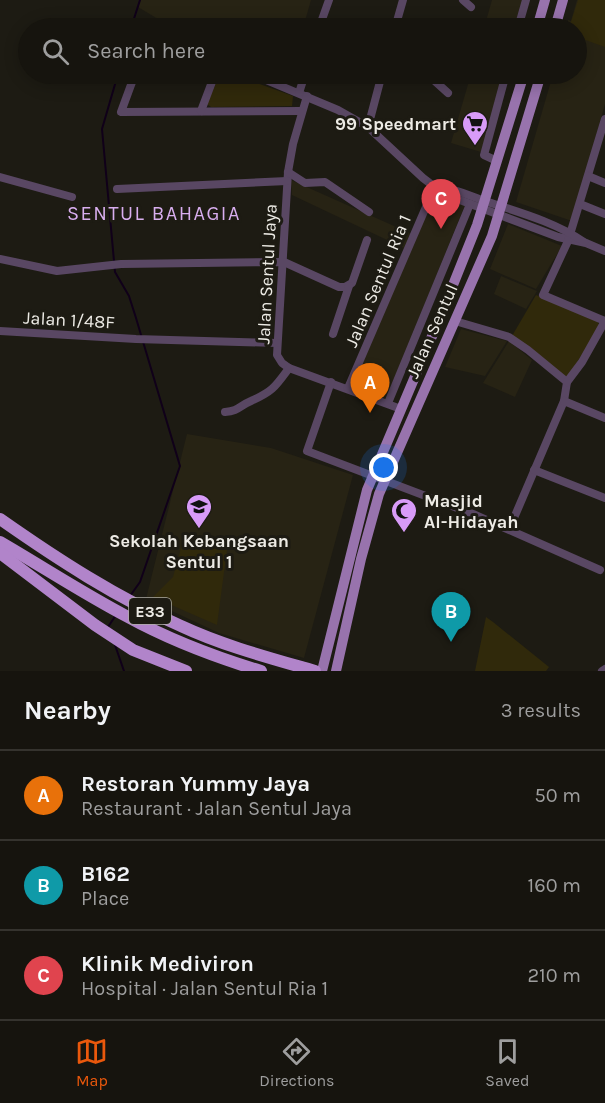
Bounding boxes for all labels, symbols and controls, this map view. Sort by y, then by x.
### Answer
search box [18,18,587,84]
icon: search [39,35,72,68]
text: Search here [87,38,205,64]
supermarket icon: 99 Speedmart [460,109,490,147]
place label: 99 Speedmart [335,113,456,135]
pin: C [422,180,460,229]
district label: SENTUL BAHAGIA [67,202,241,225]
street label: Jalan Sentul Jaya [252,203,282,345]
street label: Jalan Sentul Ria 1 [340,211,416,351]
street label: Jalan Sentul [401,280,463,382]
street label: Jalan 1/48F [23,307,115,333]
pin: A [350,364,389,413]
your location [369,453,398,482]
place label: Masjid Al-Hidayah [424,490,518,533]
school or university icon: Sekolah Kebangsaan Sentul 1 [184,492,214,530]
mosque icon: Masjid Al-Hidayah [389,496,419,534]
place label: Sekolah Kebangsaan Sentul 1 [109,530,289,573]
pin: B [432,592,470,642]
road number: E33 [129,598,171,624]
text: Nearby [24,695,111,726]
text: 3 results [501,699,581,722]
text: Restoran Yummy Jaya [81,771,310,797]
text: A [37,784,50,807]
text: 50 m [534,784,581,807]
text: Restaurant · Jalan Sentul Jaya [81,797,352,820]
text: B162 [81,861,130,887]
text: B [37,874,50,897]
text: 160 m [528,874,581,897]
text: Place [81,887,129,910]
text: Klinik Mediviron [81,951,254,977]
text: C [37,964,50,987]
text: 210 m [527,964,581,987]
text: Hospital · Jalan Sentul Ria 1 [81,977,328,1000]
tab: Map [75,1035,108,1090]
tab: Directions [259,1035,334,1090]
tab: Saved [485,1035,530,1090]

